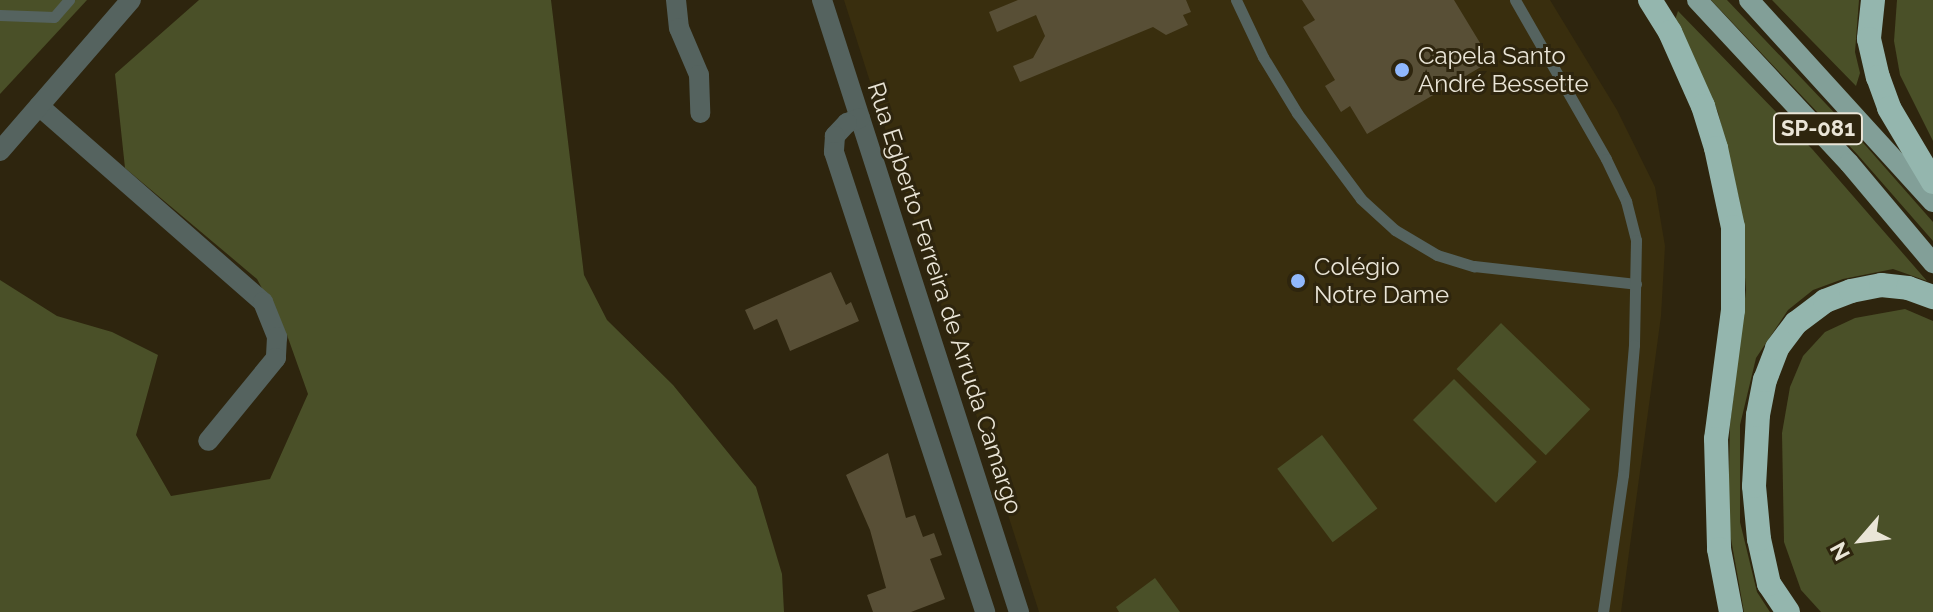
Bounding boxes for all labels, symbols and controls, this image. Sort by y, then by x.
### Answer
place label: Capela Santo André Bessette [1418,42,1589,98]
marker: Capela Santo André Bessette [1393,61,1411,79]
street label: Rua Egberto Ferreira de Arruda Camargo [861,78,1029,518]
road number: SP-081 [1772,111,1864,147]
place label: Colégio Notre Dame [1314,253,1449,309]
marker: Colégio Notre Dame [1289,272,1307,290]
north arrow [1821,500,1901,580]
text: N [1824,538,1855,565]

